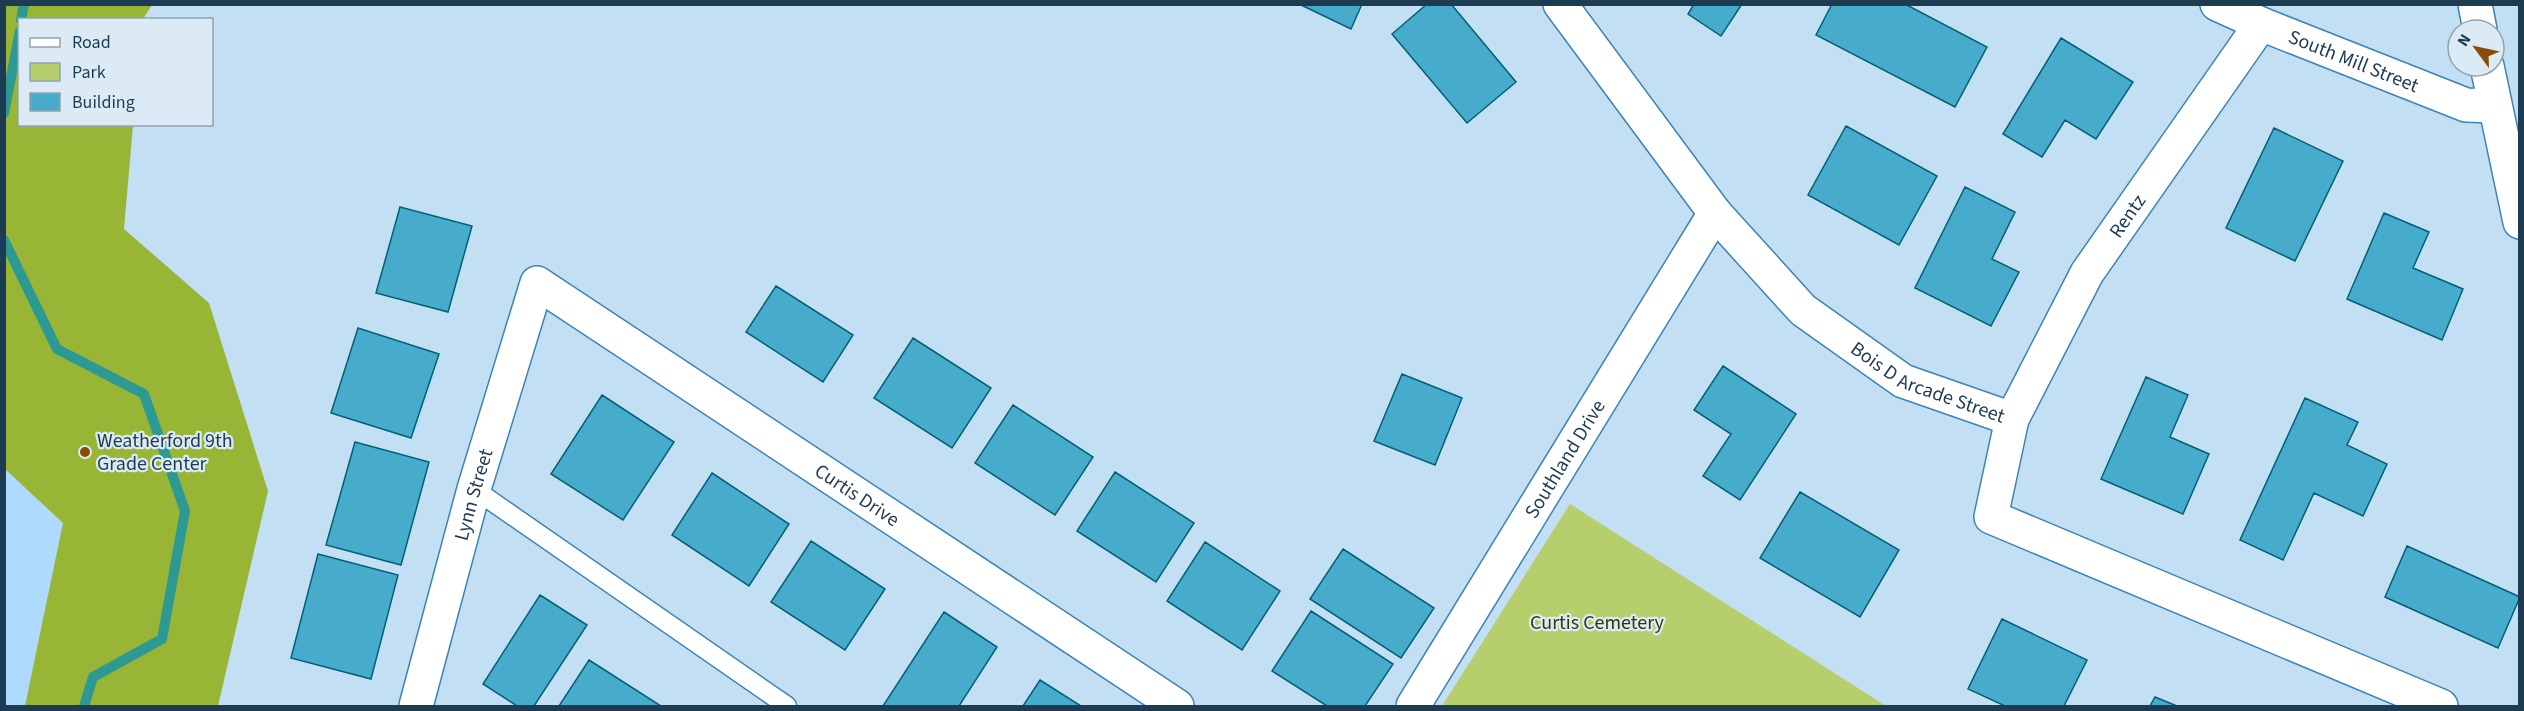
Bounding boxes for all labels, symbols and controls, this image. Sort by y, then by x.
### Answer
legend [18,18,213,126]
north arrow [2446,18,2506,78]
street label: South Mill Street [2284,23,2423,100]
text: Road [72,30,111,55]
text: N [2452,30,2476,51]
text: Park [72,60,106,85]
text: Building [72,90,135,115]
street label: Rentz [2103,189,2153,244]
street label: Bois D Arcade Street [1845,335,2009,431]
street label: Southland Drive [1518,394,1613,524]
place label: Weatherford 9th Grade Center [97,427,233,478]
marker: Weatherford 9th Grade Center [78,445,92,459]
street label: Lynn Street [448,445,501,544]
street label: Curtis Drive [809,457,905,534]
park label: Curtis Cemetery [1530,609,1665,637]

